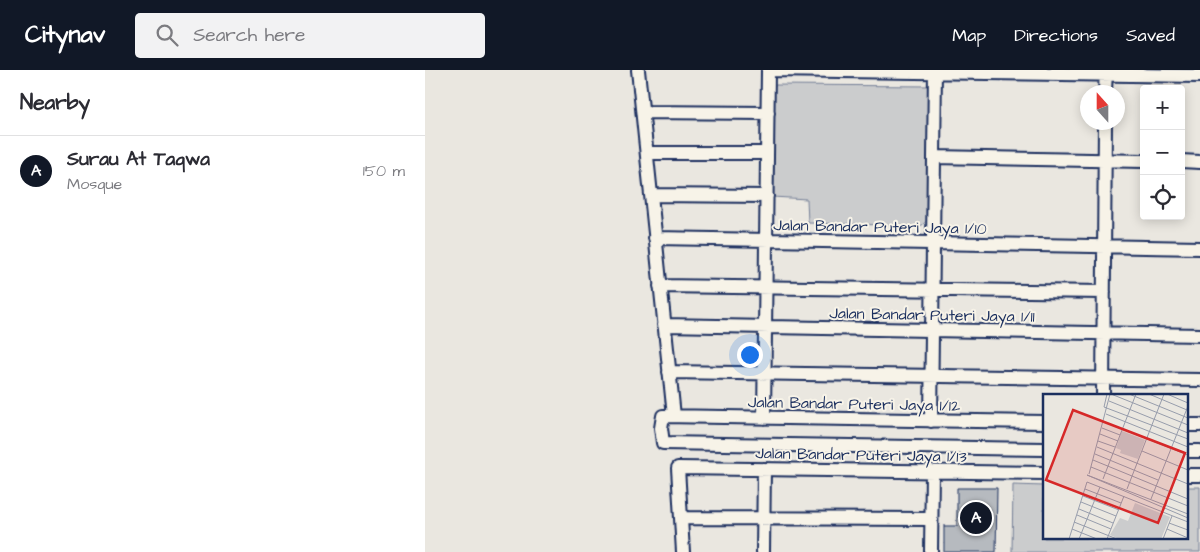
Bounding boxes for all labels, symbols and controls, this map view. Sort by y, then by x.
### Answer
search box [135,13,485,58]
text: Citynav [25,18,105,52]
icon: search [153,21,181,49]
text: Search here [193,22,305,49]
text: Map [952,23,986,48]
text: Directions [1014,23,1098,48]
text: Saved [1126,23,1175,48]
north arrow [1080,85,1125,130]
map controls [1140,85,1185,220]
button: + [1140,85,1185,130]
text: Nearby [20,88,90,117]
button: − [1140,130,1185,175]
text: Surau At Taqwa [67,146,210,173]
text: A [31,160,41,182]
text: 150 m [363,160,405,182]
text: Mosque [67,173,122,195]
button: locate [1140,175,1185,220]
street label: Jalan Bandar Puteri Jaya 1/10 [773,214,987,241]
street label: Jalan Bandar Puteri Jaya 1/11 [829,302,1035,329]
your location [737,342,763,368]
street label: Jalan Bandar Puteri Jaya 1/12 [748,391,960,418]
inset map [1043,394,1187,540]
street label: Jalan Bandar Puteri Jaya 1/13 [755,442,967,469]
pin: A [960,499,992,537]

